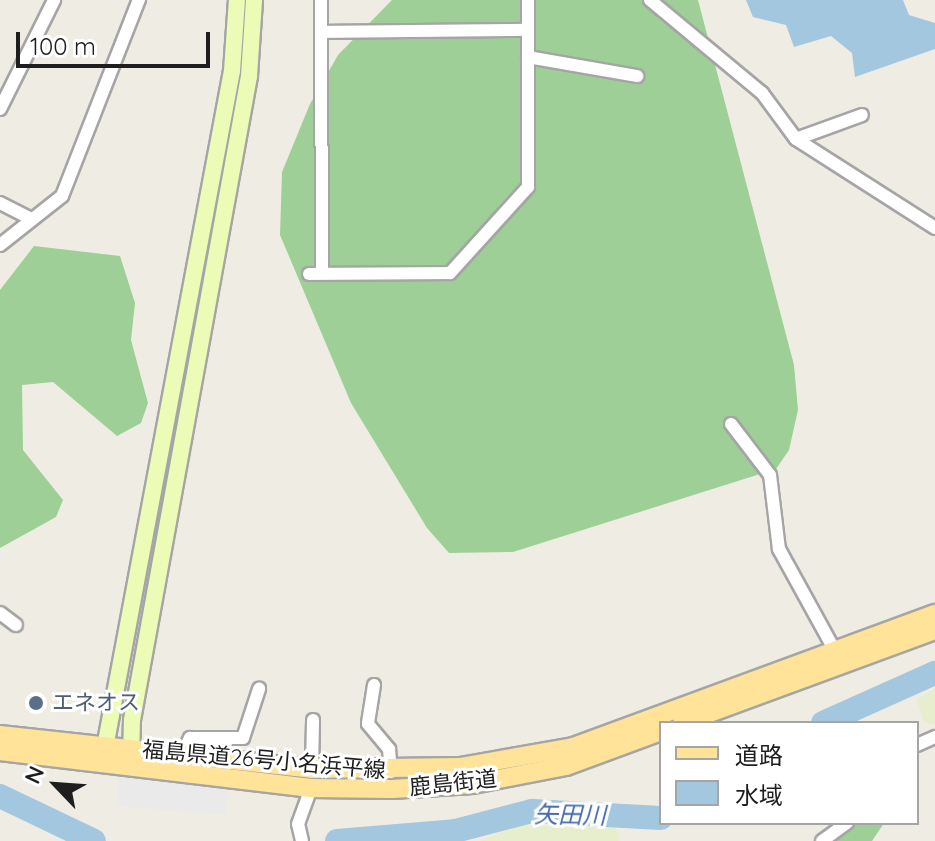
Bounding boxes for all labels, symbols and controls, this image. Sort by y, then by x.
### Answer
scale bar [20,16,214,66]
text: 100 m [30,31,96,61]
place label: エネオス [52,690,140,716]
marker: エネオス [27,694,45,712]
legend [659,721,919,825]
street label: 福島県道26号小名浜平線 [141,736,387,784]
text: 道路 [735,740,783,770]
north arrow [16,745,96,825]
text: N [18,762,50,788]
street label: 鹿島街道 [408,765,498,801]
text: 水域 [735,780,783,810]
water label: 矢田川 [534,800,606,830]

